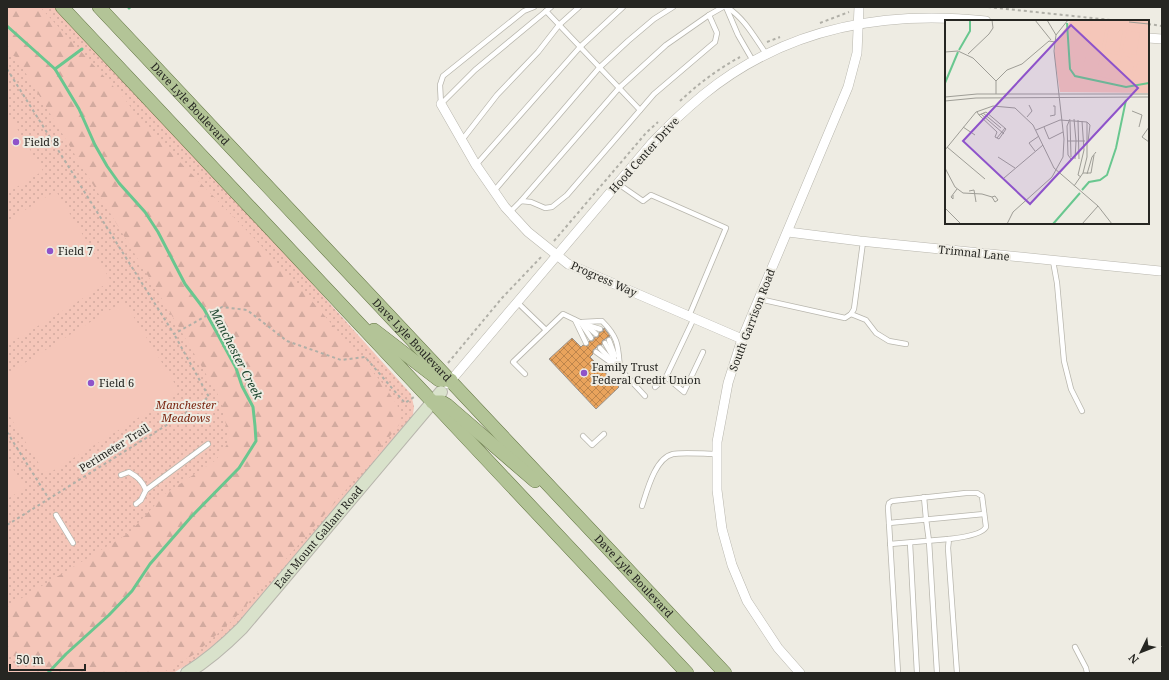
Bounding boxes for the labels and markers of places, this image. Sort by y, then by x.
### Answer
place label: Field 8 [24,134,59,149]
marker: Field 8 [11,137,21,147]
place label: Field 7 [58,243,93,258]
marker: Field 7 [45,246,55,256]
place label: Family Trust Federal Credit Union [592,359,701,387]
marker: Family Trust Federal Credit Union [579,368,589,378]
place label: Field 6 [99,375,134,390]
marker: Field 6 [86,378,96,388]

